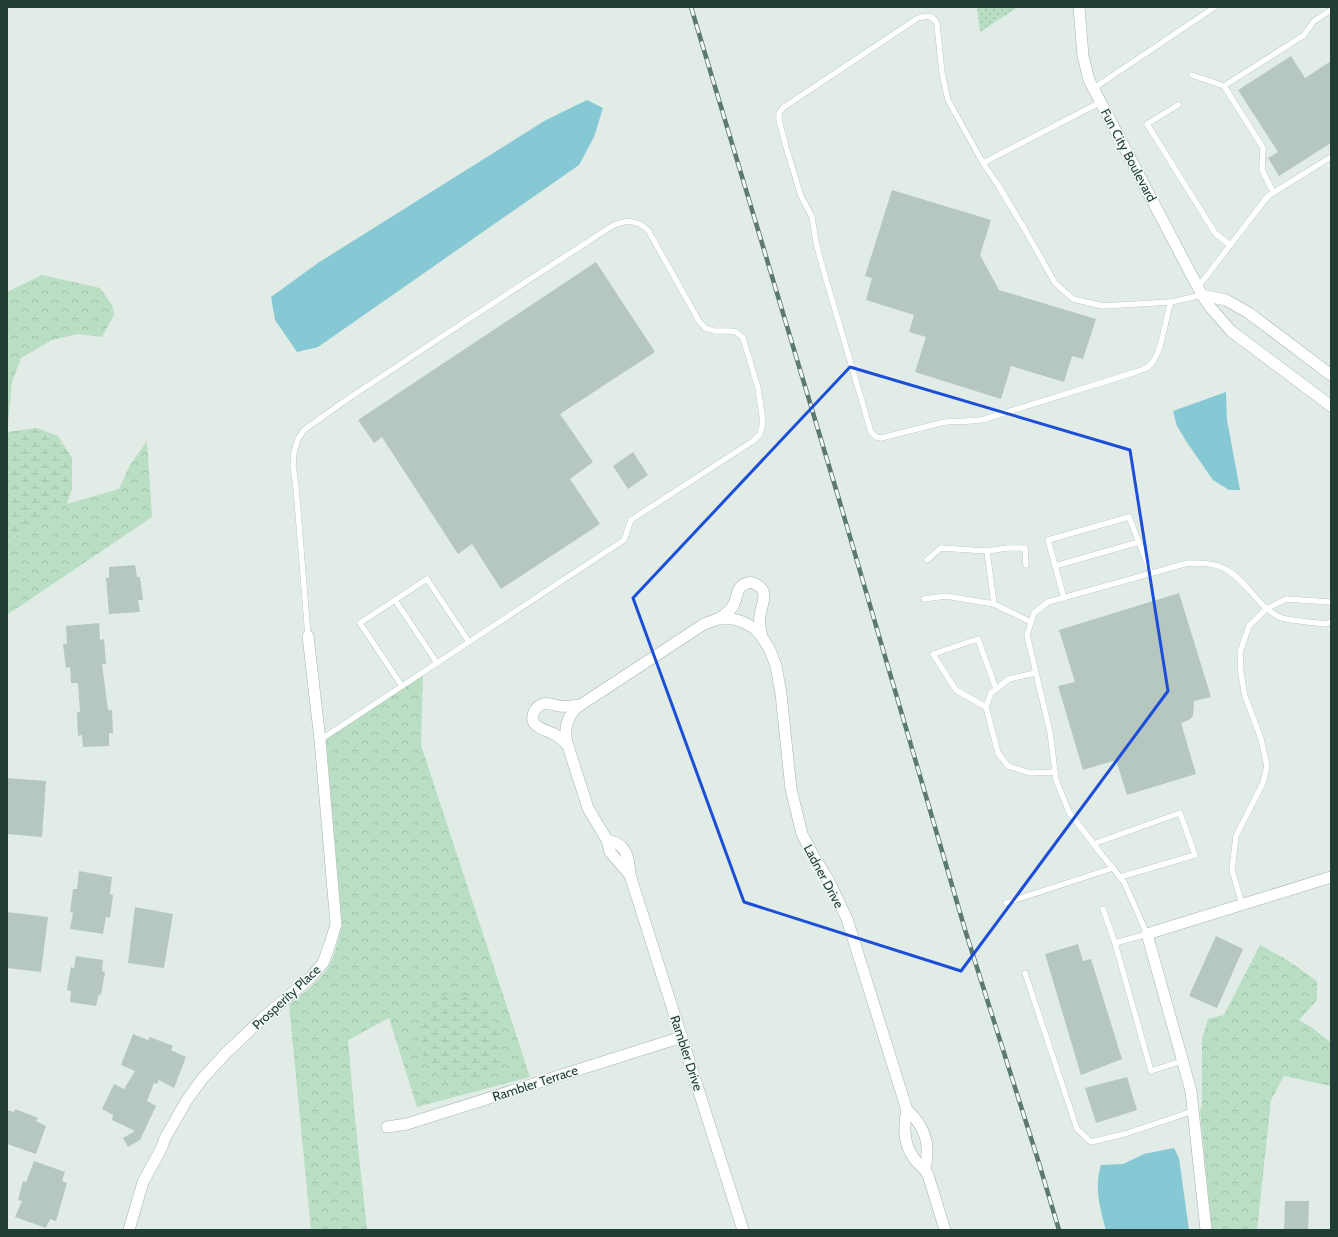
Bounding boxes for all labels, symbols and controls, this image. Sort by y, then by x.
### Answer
street label: Fun City Boulevard [1098,106,1160,204]
street label: Ladner Drive [800,841,848,911]
street label: Prosperity Place [249,961,324,1033]
street label: Rambler Drive [667,1013,707,1093]
street label: Rambler Terrace [490,1062,580,1104]

